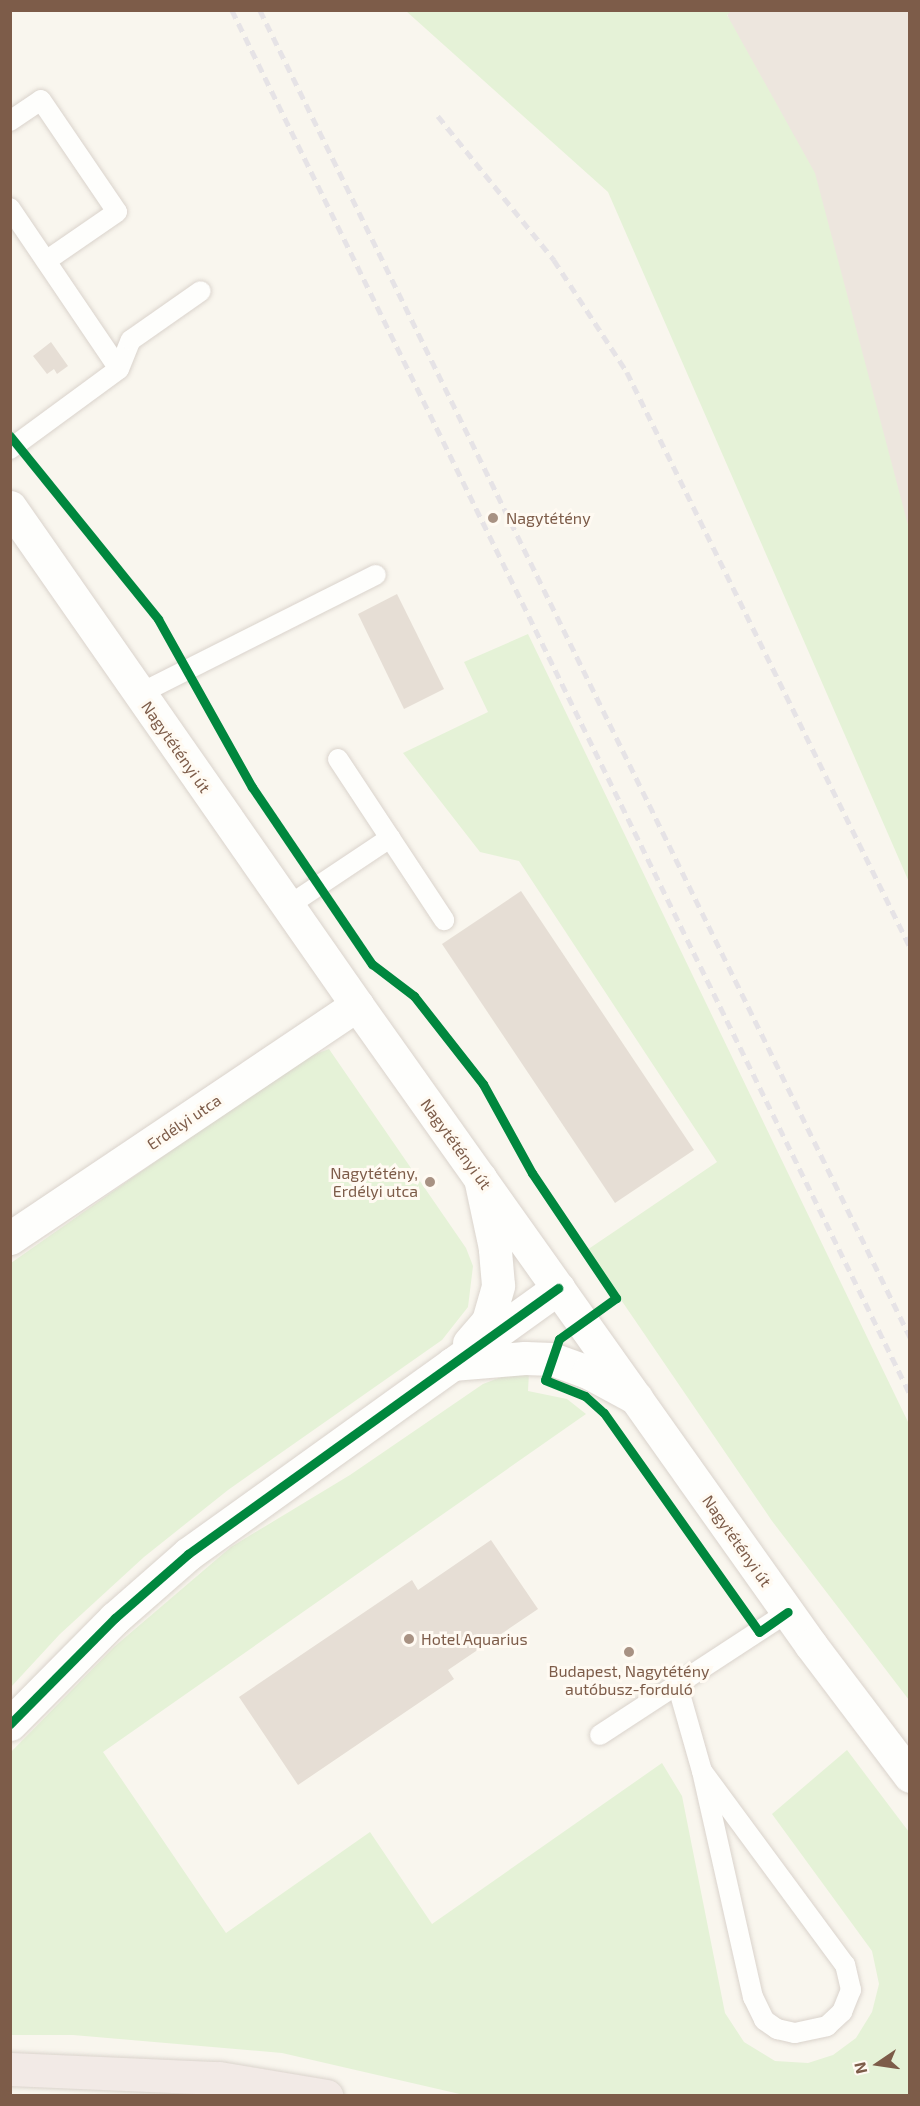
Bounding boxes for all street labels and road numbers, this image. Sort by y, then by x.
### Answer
street label: Nagytétényi út [137,698,215,796]
street label: Erdélyi utca [143,1090,225,1154]
street label: Nagytétényi út [417,1095,495,1193]
street label: Nagytétényi út [698,1492,776,1590]

